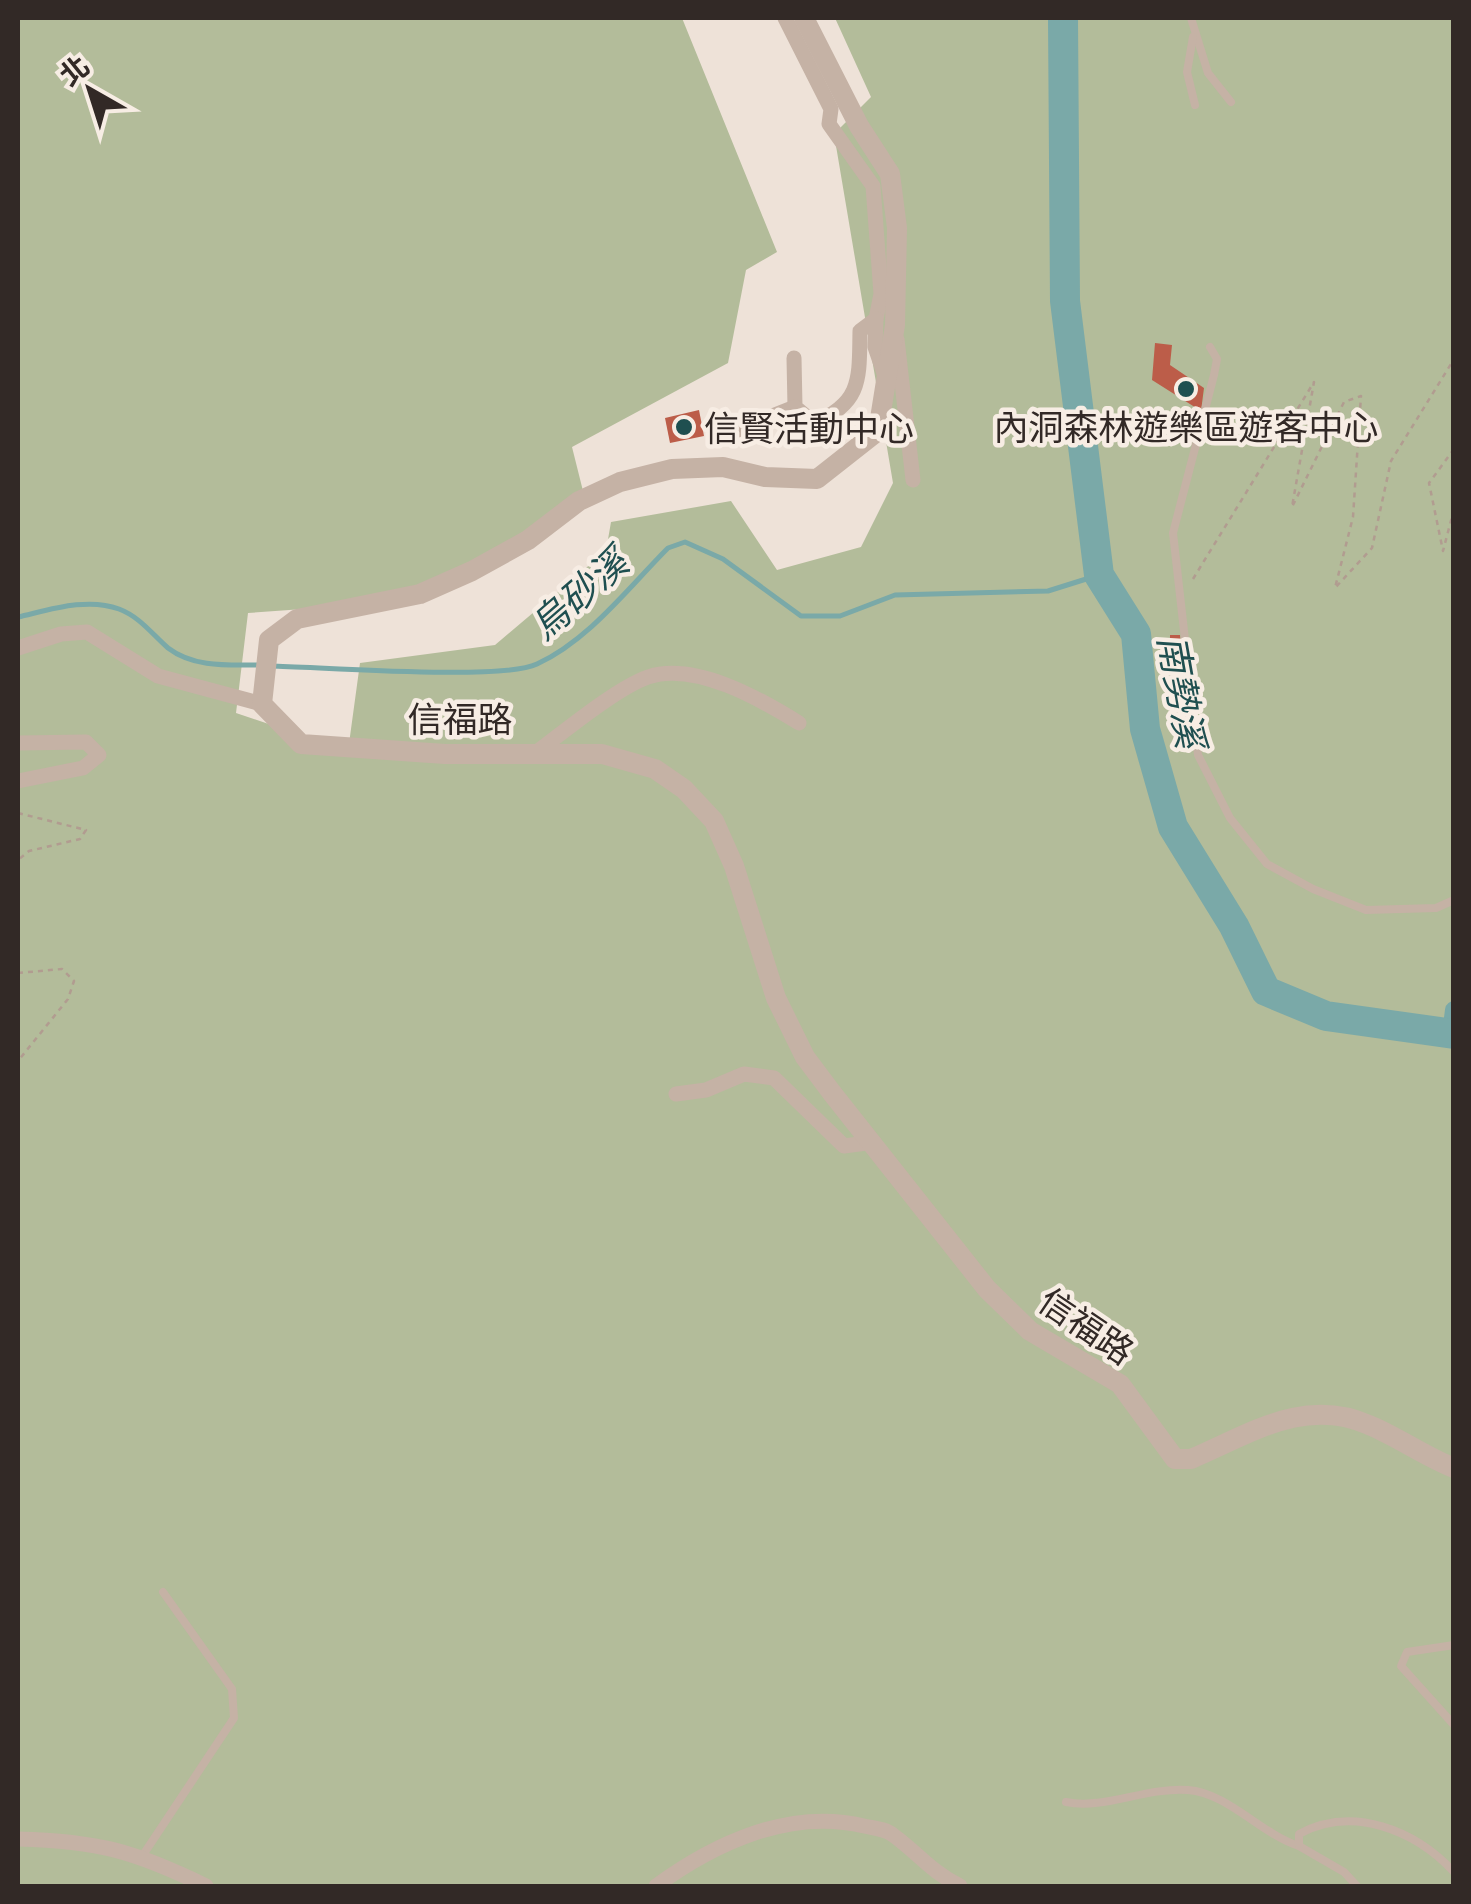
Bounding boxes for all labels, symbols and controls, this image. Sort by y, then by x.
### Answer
north arrow [40,40,140,140]
text: 北 [52,48,95,92]
marker: 內洞森林遊樂區遊客中心 [1175,378,1197,400]
place label: 內洞森林遊樂區遊客中心 [993,405,1379,447]
place label: 信賢活動中心 [704,406,914,448]
marker: 信賢活動中心 [673,416,695,438]
water label: 烏砂溪 [520,535,640,648]
water label: 南勢溪 [1150,631,1216,756]
street label: 信福路 [407,697,513,739]
street label: 信福路 [1032,1278,1142,1372]

